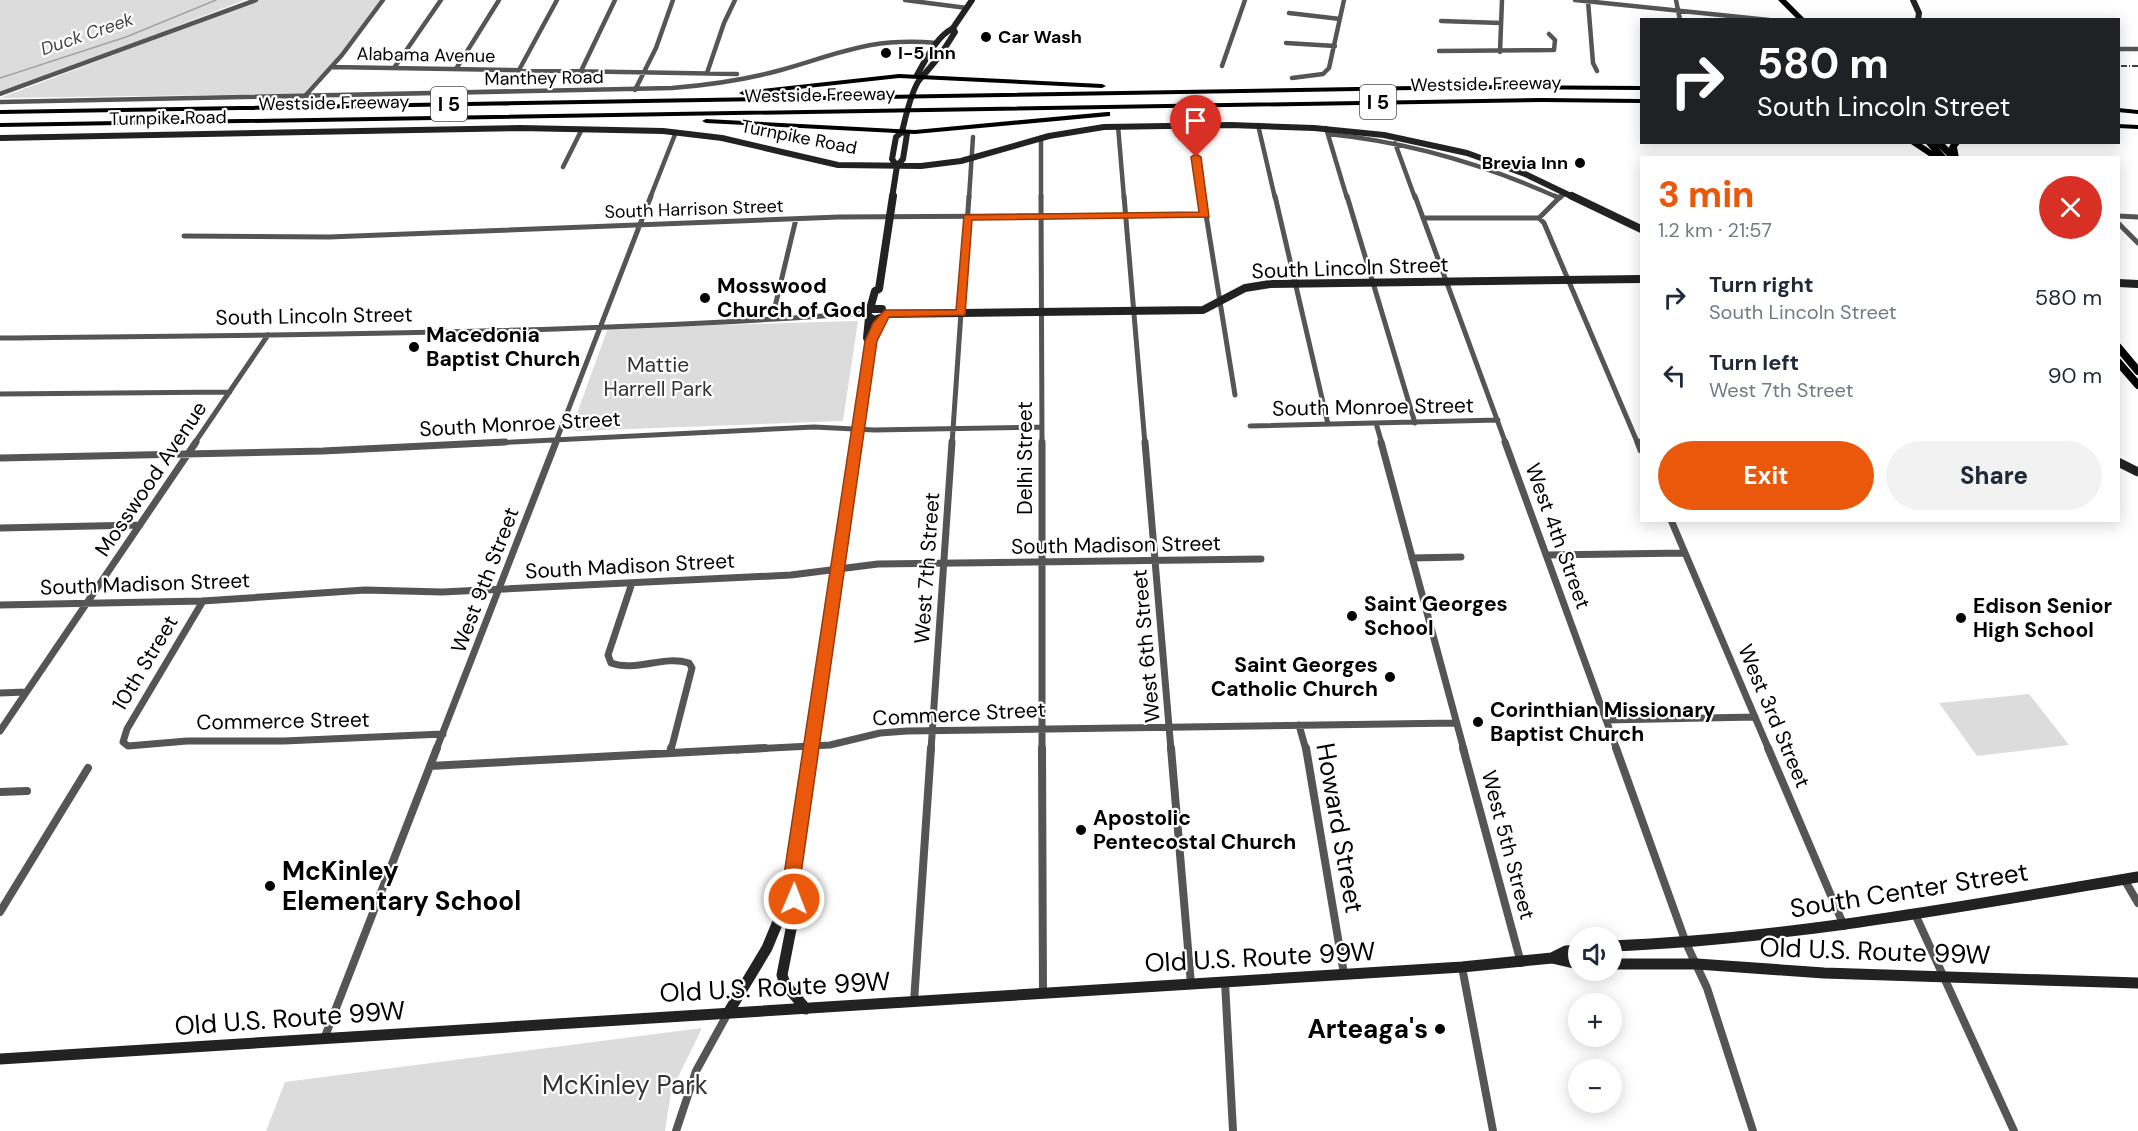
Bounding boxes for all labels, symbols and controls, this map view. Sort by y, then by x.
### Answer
water label: Duck Creek [37,7,137,61]
place label: Car Wash [998,25,1082,49]
marker: Car Wash [979,30,993,44]
text: 580 m [1757,36,1889,91]
place label: I-5 Inn [898,41,956,65]
street label: Alabama Avenue [356,42,496,68]
icon: right [1658,42,1736,120]
marker: I-5 Inn [879,46,893,60]
street label: Manthey Road [484,65,604,91]
street label: Westside Freeway [1410,71,1562,97]
street label: Westside Freeway [744,82,896,108]
road number: I 5 [1360,85,1396,119]
road number: I 5 [431,87,467,121]
text: South Lincoln Street [1757,89,2010,124]
street label: Westside Freeway [258,90,410,116]
pin [1170,95,1221,157]
icon: arrive [1179,104,1212,137]
street label: Turnpike Road [109,105,227,131]
street label: Turnpike Road [739,114,859,160]
place label: Brevia Inn [1482,151,1568,175]
marker: Brevia Inn [1573,156,1587,170]
text: 3 min [1658,171,1754,218]
button: close [2039,176,2102,239]
street label: South Harrison Street [604,194,784,224]
text: 1.2 km · 21:57 [1658,217,1772,243]
street label: South Lincoln Street [1251,251,1449,285]
text: Turn right [1709,270,1814,299]
place label: Mosswood Church of God [717,272,866,324]
icon: right [1658,281,1691,314]
text: 580 m [2035,283,2102,312]
marker: Mosswood Church of God [698,291,712,305]
text: South Lincoln Street [1709,299,1897,325]
street label: South Lincoln Street [215,300,413,332]
place label: Macedonia Baptist Church [426,321,580,373]
marker: Macedonia Baptist Church [407,340,421,354]
text: Turn left [1709,348,1799,377]
park label: Mattie Harrell Park [603,351,713,403]
icon: left [1658,359,1691,392]
text: 90 m [2048,361,2102,390]
text: West 7th Street [1709,377,1853,403]
street label: South Monroe Street [1272,391,1474,423]
street label: Mosswood Avenue [89,396,213,562]
street label: Delhi Street [1011,401,1039,515]
street label: South Monroe Street [419,405,621,443]
button: Exit [1658,441,1874,510]
button: Share [1886,441,2102,510]
street label: West 4th Street [1519,459,1597,613]
street label: West 7th Street [908,491,946,645]
street label: West 9th Street [444,503,526,657]
street label: South Madison Street [1011,529,1221,561]
street label: South Madison Street [524,547,736,585]
street label: South Madison Street [40,566,250,602]
street label: West 6th Street [1125,568,1167,724]
place label: Saint Georges School [1364,590,1508,642]
place label: Edison Senior High School [1973,592,2112,644]
marker: Saint Georges School [1345,609,1359,623]
street label: 10th Street [106,610,184,716]
marker: Edison Senior High School [1954,611,1968,625]
street label: West 3rd Street [1731,640,1817,792]
place label: Saint Georges Catholic Church [1211,651,1378,703]
marker: Saint Georges Catholic Church [1383,670,1397,684]
street label: Commerce Street [872,695,1046,733]
place label: Corinthian Missionary Baptist Church [1490,696,1716,748]
street label: Commerce Street [196,705,370,737]
marker: Corinthian Missionary Baptist Church [1471,715,1485,729]
street label: Howard Street [1308,740,1372,916]
street label: West 5th Street [1475,767,1541,923]
place label: Apostolic Pentecostal Church [1093,804,1296,856]
marker: Apostolic Pentecostal Church [1074,823,1088,837]
place label: McKinley Elementary School [282,854,521,918]
street label: South Center Street [1788,854,2030,926]
position arrow [762,867,826,931]
marker: McKinley Elementary School [263,879,277,893]
map controls [1568,927,1622,1113]
button: sound [1568,927,1622,981]
street label: Old U.S. Route 99W [1759,930,1991,972]
street label: Old U.S. Route 99W [1144,934,1376,980]
street label: Old U.S. Route 99W [659,964,891,1010]
street label: Old U.S. Route 99W [173,993,407,1043]
button: + [1568,993,1622,1047]
place label: Arteaga's [1307,1012,1428,1046]
marker: Arteaga's [1433,1022,1447,1036]
button: − [1568,1059,1622,1113]
park label: McKinley Park [542,1068,708,1102]

